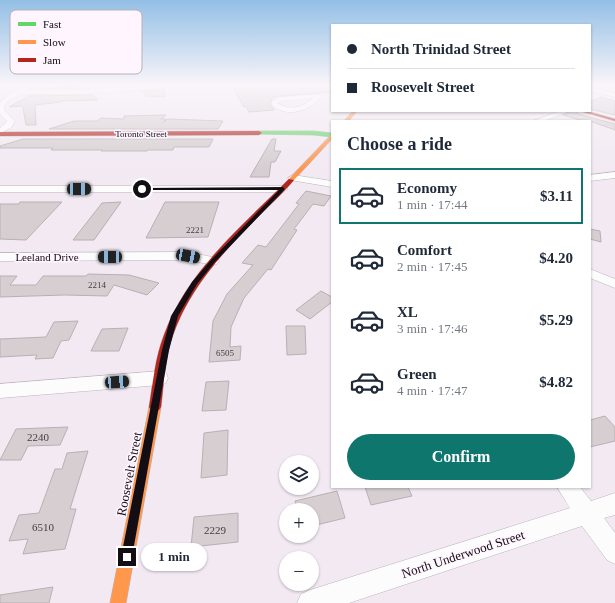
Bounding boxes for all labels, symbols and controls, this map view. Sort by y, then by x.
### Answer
legend [10,10,142,74]
text: Fast [43,18,61,30]
text: Slow [43,36,66,48]
text: North Trinidad Street [371,41,511,57]
text: Jam [43,54,61,66]
text: Roosevelt Street [371,79,474,95]
street label: Toronto Street [115,129,167,139]
text: Choose a ride [347,134,452,154]
icon: car [349,178,385,214]
route start [133,180,151,198]
text: Economy [397,180,457,196]
car [67,183,91,195]
text: $3.11 [540,188,573,204]
text: 1 min · 17:44 [397,197,467,212]
house number: 2221 [186,225,204,235]
icon: car [349,240,385,276]
text: Comfort [397,242,452,258]
car [175,248,201,264]
text: $4.20 [539,250,573,266]
street label: Leeland Drive [15,251,79,263]
car [98,251,122,263]
text: 2 min · 17:45 [397,259,467,274]
house number: 2214 [88,280,107,290]
icon: car [349,302,385,338]
text: XL [397,304,418,320]
text: $5.29 [539,312,573,328]
text: 3 min · 17:46 [397,321,467,336]
house number: 6505 [216,348,235,358]
icon: car [349,364,385,400]
text: Green [397,366,437,382]
text: $4.82 [539,374,573,390]
car [105,375,129,389]
text: 4 min · 17:47 [397,383,467,398]
street label: Roosevelt Street [113,430,145,517]
house number: 2240 [27,431,50,443]
button: Confirm [347,434,575,480]
map controls [279,455,319,591]
button: layers [279,455,319,495]
button: + [279,503,319,543]
house number: 6510 [32,521,55,533]
house number: 2229 [204,524,227,536]
street label: North Underwood Street [400,527,527,581]
callout: 1 min [141,543,207,571]
route end [118,548,136,566]
text: 1 min [158,549,190,564]
button: − [279,551,319,591]

